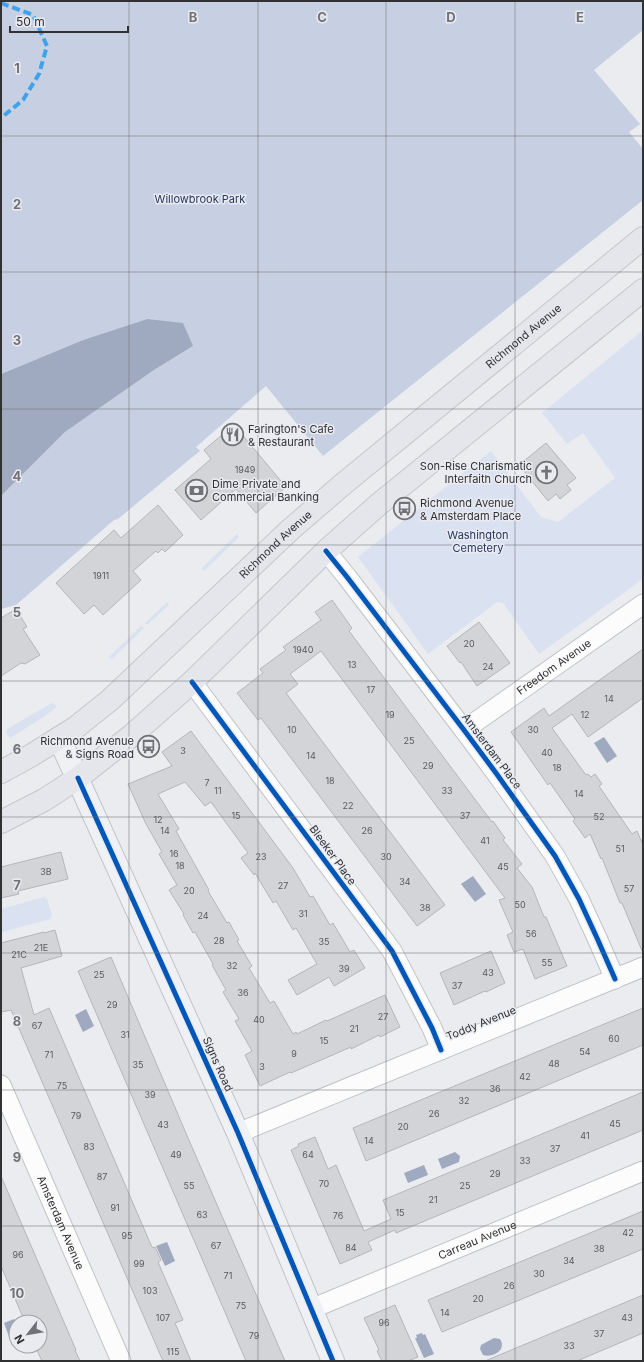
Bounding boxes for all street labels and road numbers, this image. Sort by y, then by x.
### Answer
street label: Richmond Avenue [483,301,564,371]
street label: Richmond Avenue [236,507,314,581]
street label: Freedom Avenue [514,636,594,698]
street label: Amsterdam Place [459,710,525,792]
street label: Bleeker Place [307,822,359,888]
street label: Toddy Avenue [444,1003,518,1043]
street label: Signs Road [200,1034,236,1094]
street label: Amsterdam Avenue [34,1173,87,1272]
street label: Carreau Avenue [436,1217,518,1262]

